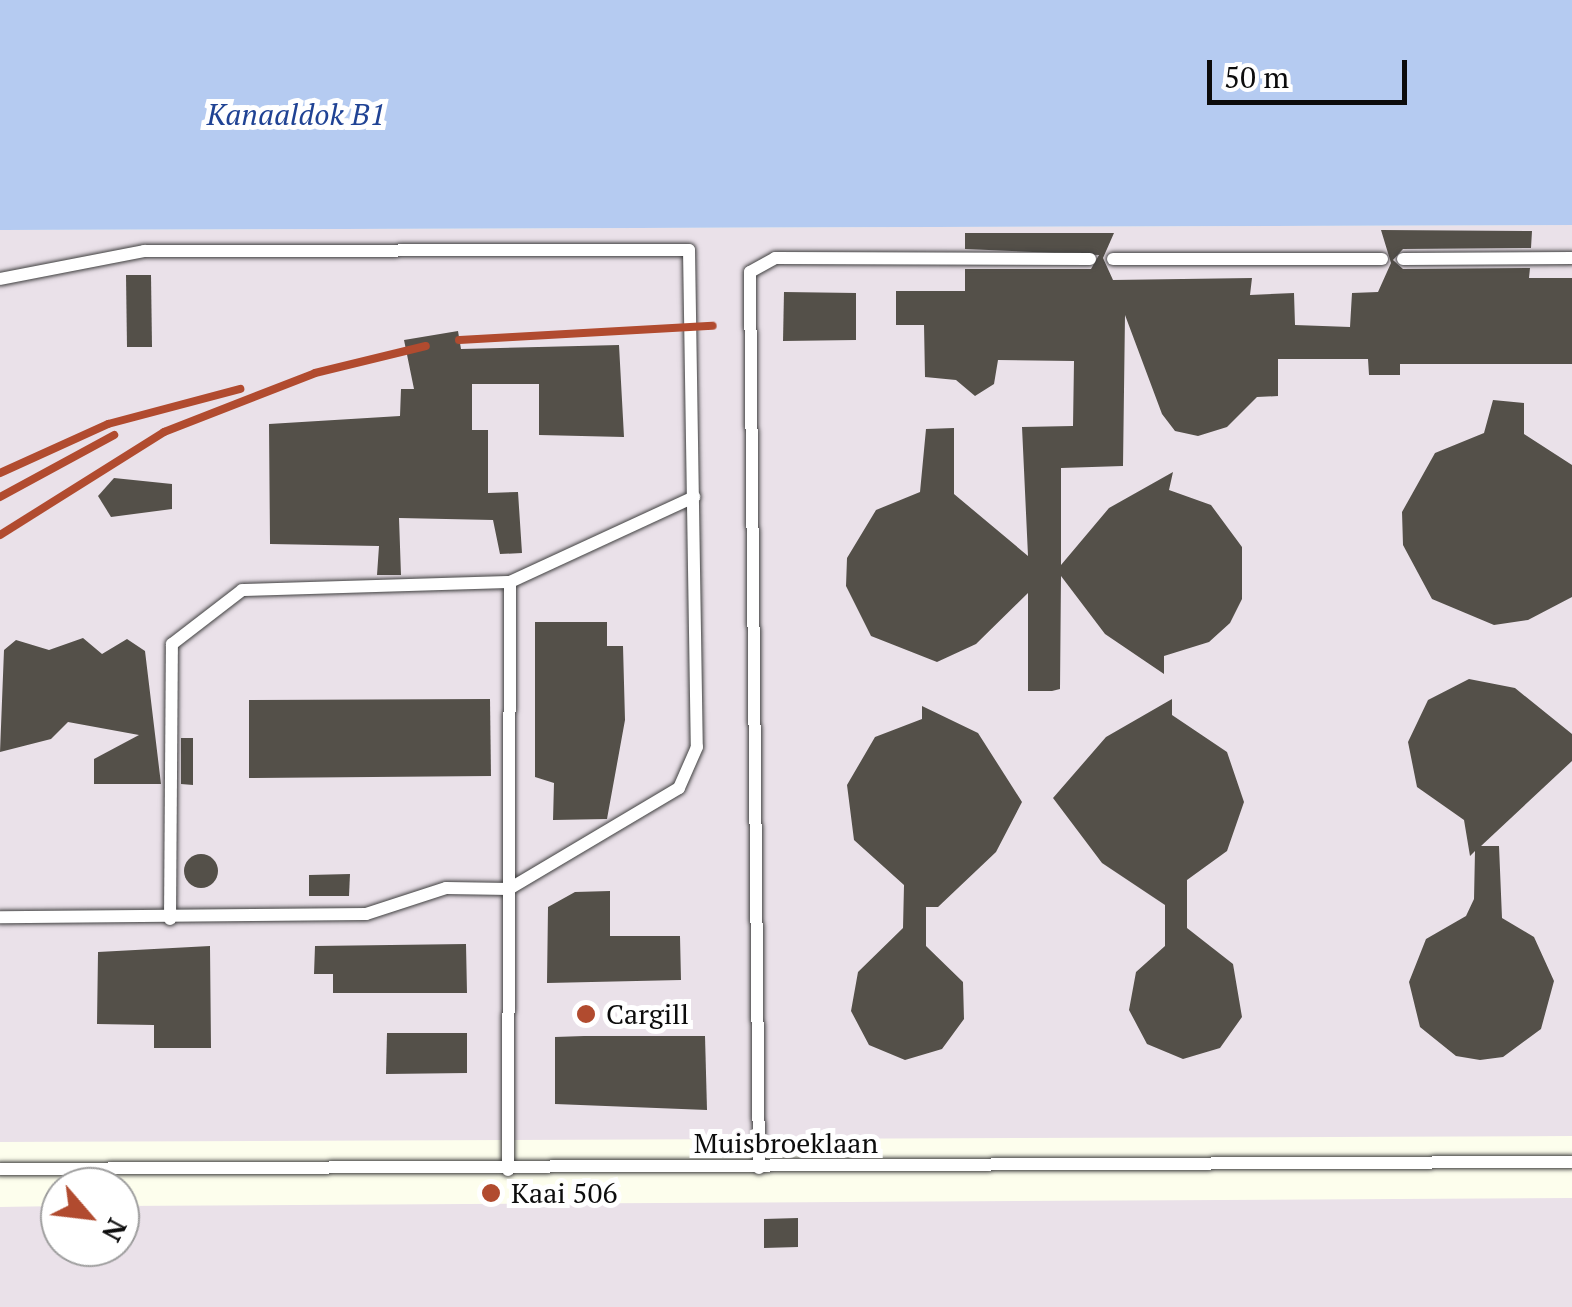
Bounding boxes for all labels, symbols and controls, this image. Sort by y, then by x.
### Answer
scale bar [1212,40,1412,102]
text: 50 m [1224,57,1289,97]
water label: Kanaaldok B1 [207,96,385,132]
place label: Cargill [606,997,689,1031]
marker: Cargill [575,1003,597,1025]
street label: Muisbroeklaan [694,1126,878,1160]
north arrow [40,1167,140,1267]
place label: Kaai 506 [511,1176,617,1210]
marker: Kaai 506 [480,1182,502,1204]
text: N [94,1212,136,1248]

